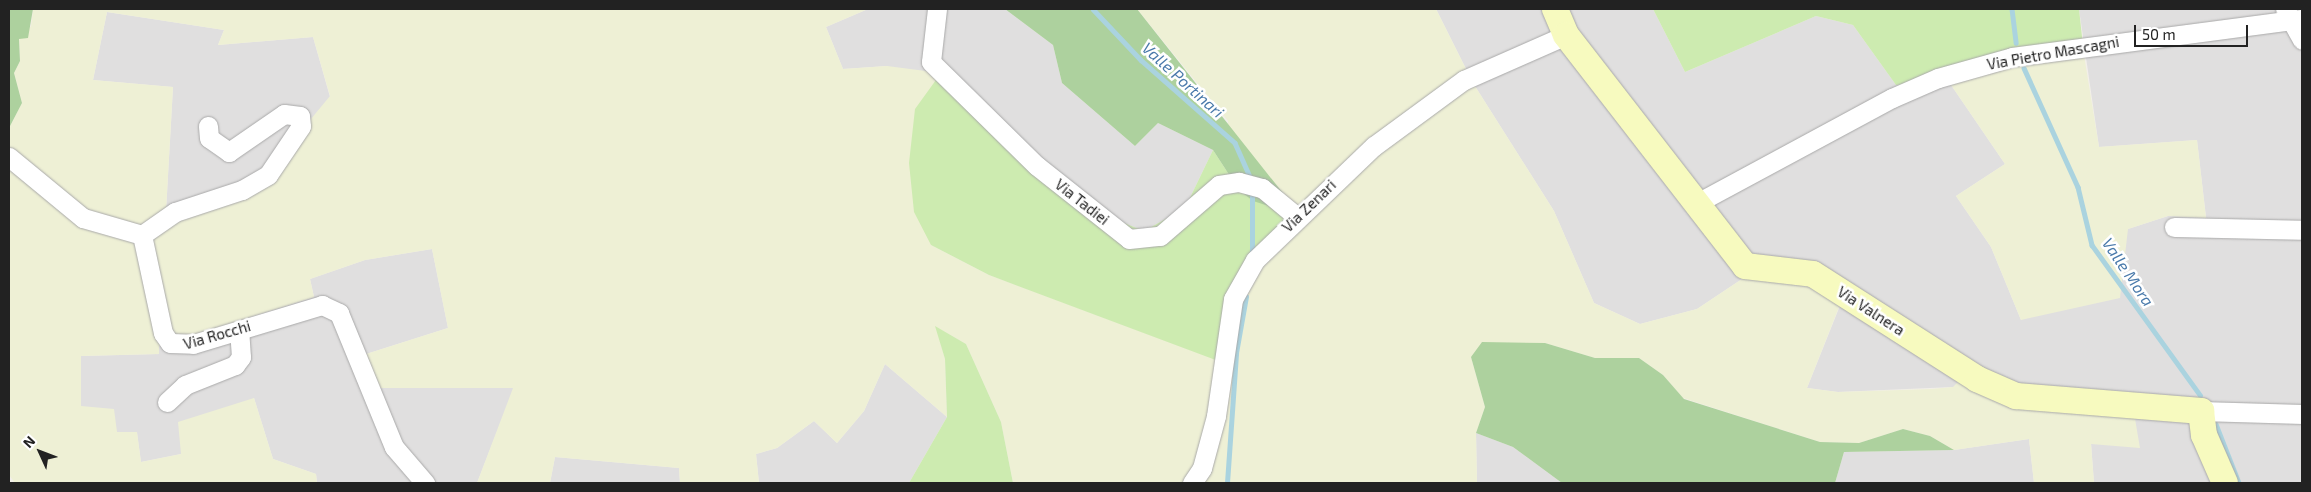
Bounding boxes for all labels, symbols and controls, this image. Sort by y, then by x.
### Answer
scale bar [2136,15,2250,47]
text: 50 m [2142,25,2176,43]
street label: Via Pietro Mascagni [1986,33,2120,73]
water label: Valle Portinari [1138,38,1228,122]
street label: Via Tadiei [1051,175,1113,229]
street label: Via Zenari [1278,176,1340,236]
water label: Valle Mora [2098,234,2158,310]
street label: Via Valnera [1834,283,1908,339]
street label: Via Rocchi [181,317,253,353]
north arrow [15,427,65,477]
text: N [19,432,38,451]

